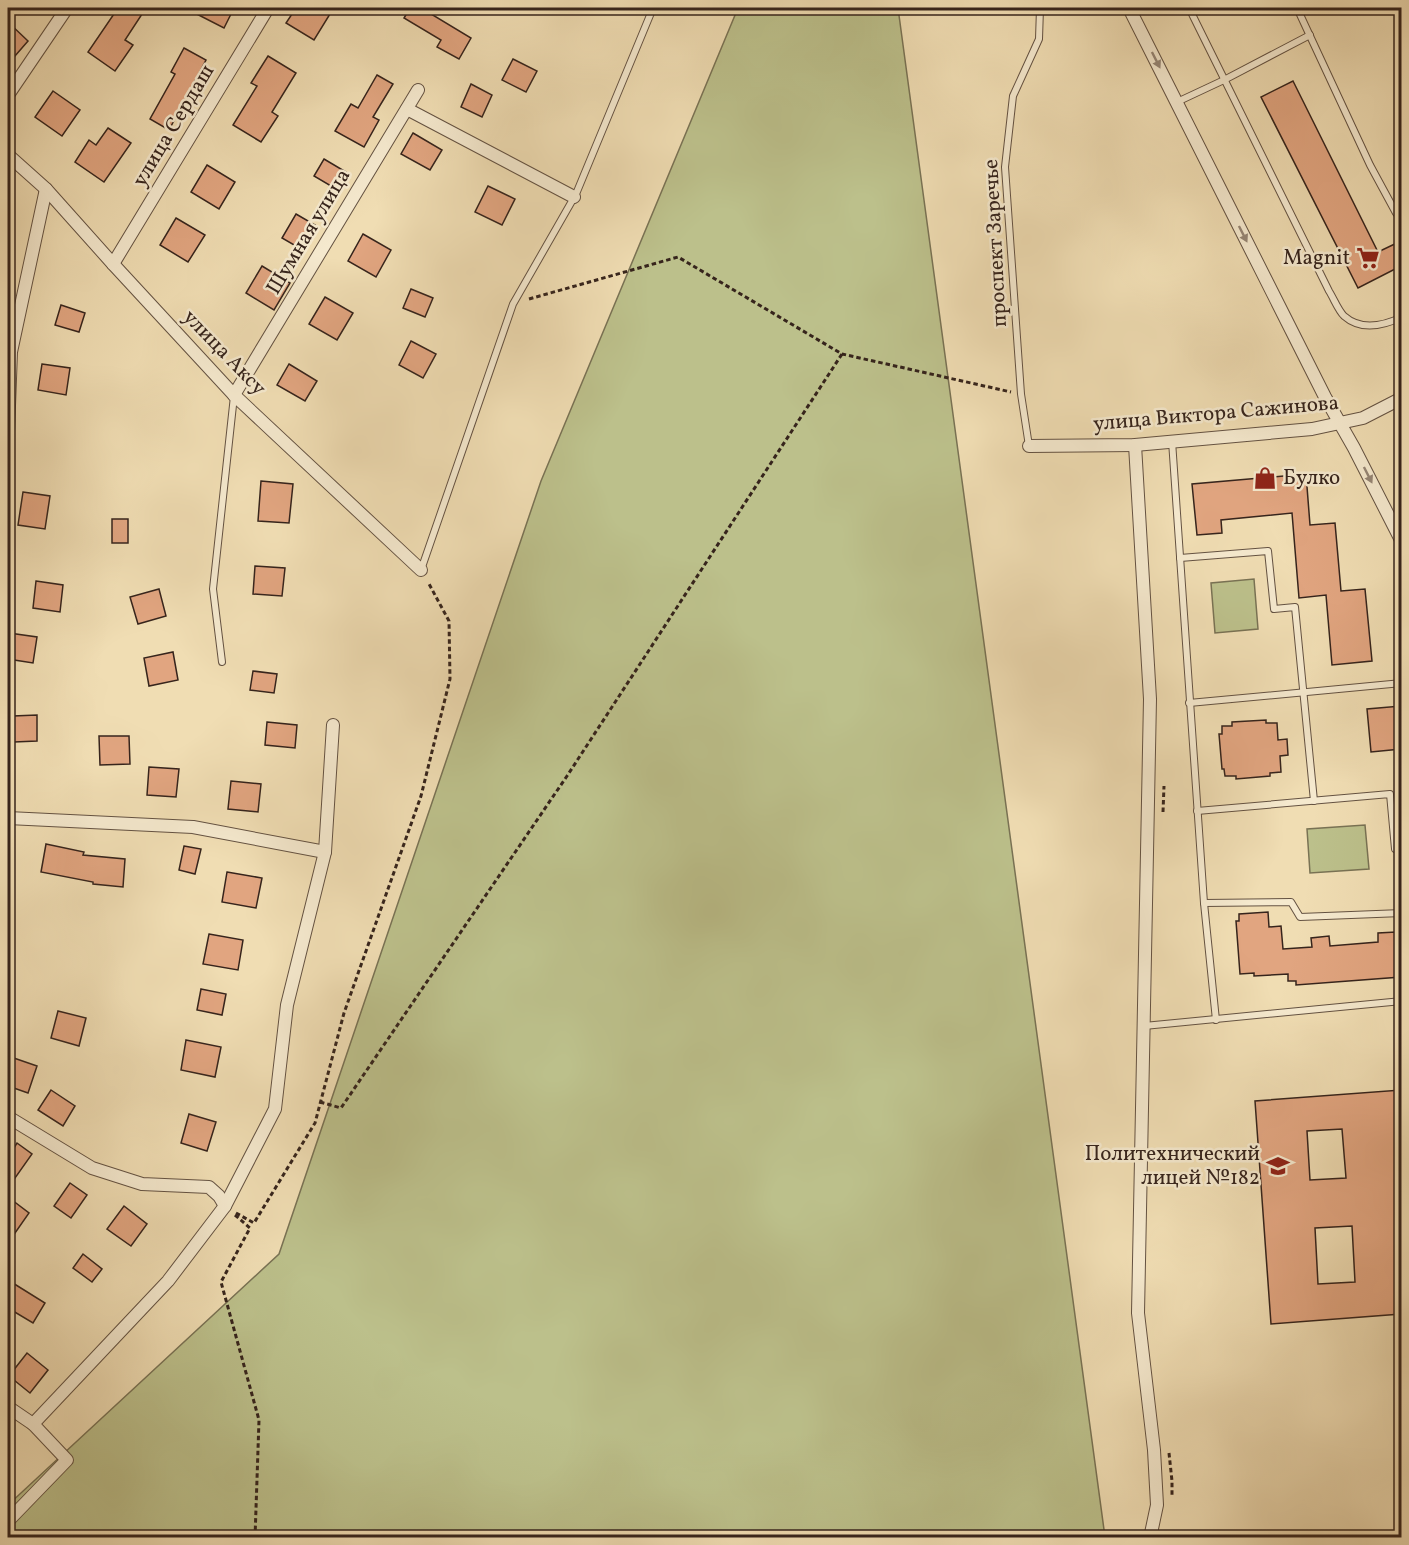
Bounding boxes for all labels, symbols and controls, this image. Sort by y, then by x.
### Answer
one-way arrow [1151,51,1160,68]
street label: улица Сердаш [126,59,222,193]
street label: проспект Заречье [977,158,1015,328]
street label: Шумная улица [260,164,358,300]
one-way arrow [1238,225,1248,243]
place label: Magnit [1283,244,1350,273]
supermarket icon: Magnit [1355,245,1381,271]
street label: улица Аксу [176,304,273,403]
street label: улица Виктора Сажинова [1092,389,1340,439]
place label: Булко [1283,464,1340,493]
shop icon: Булко [1252,465,1278,491]
one-way arrow [1362,466,1372,484]
place label: Политехнический лицей №182 [1085,1140,1260,1193]
school or university icon: Политехнический лицей №182 [1265,1153,1291,1179]

